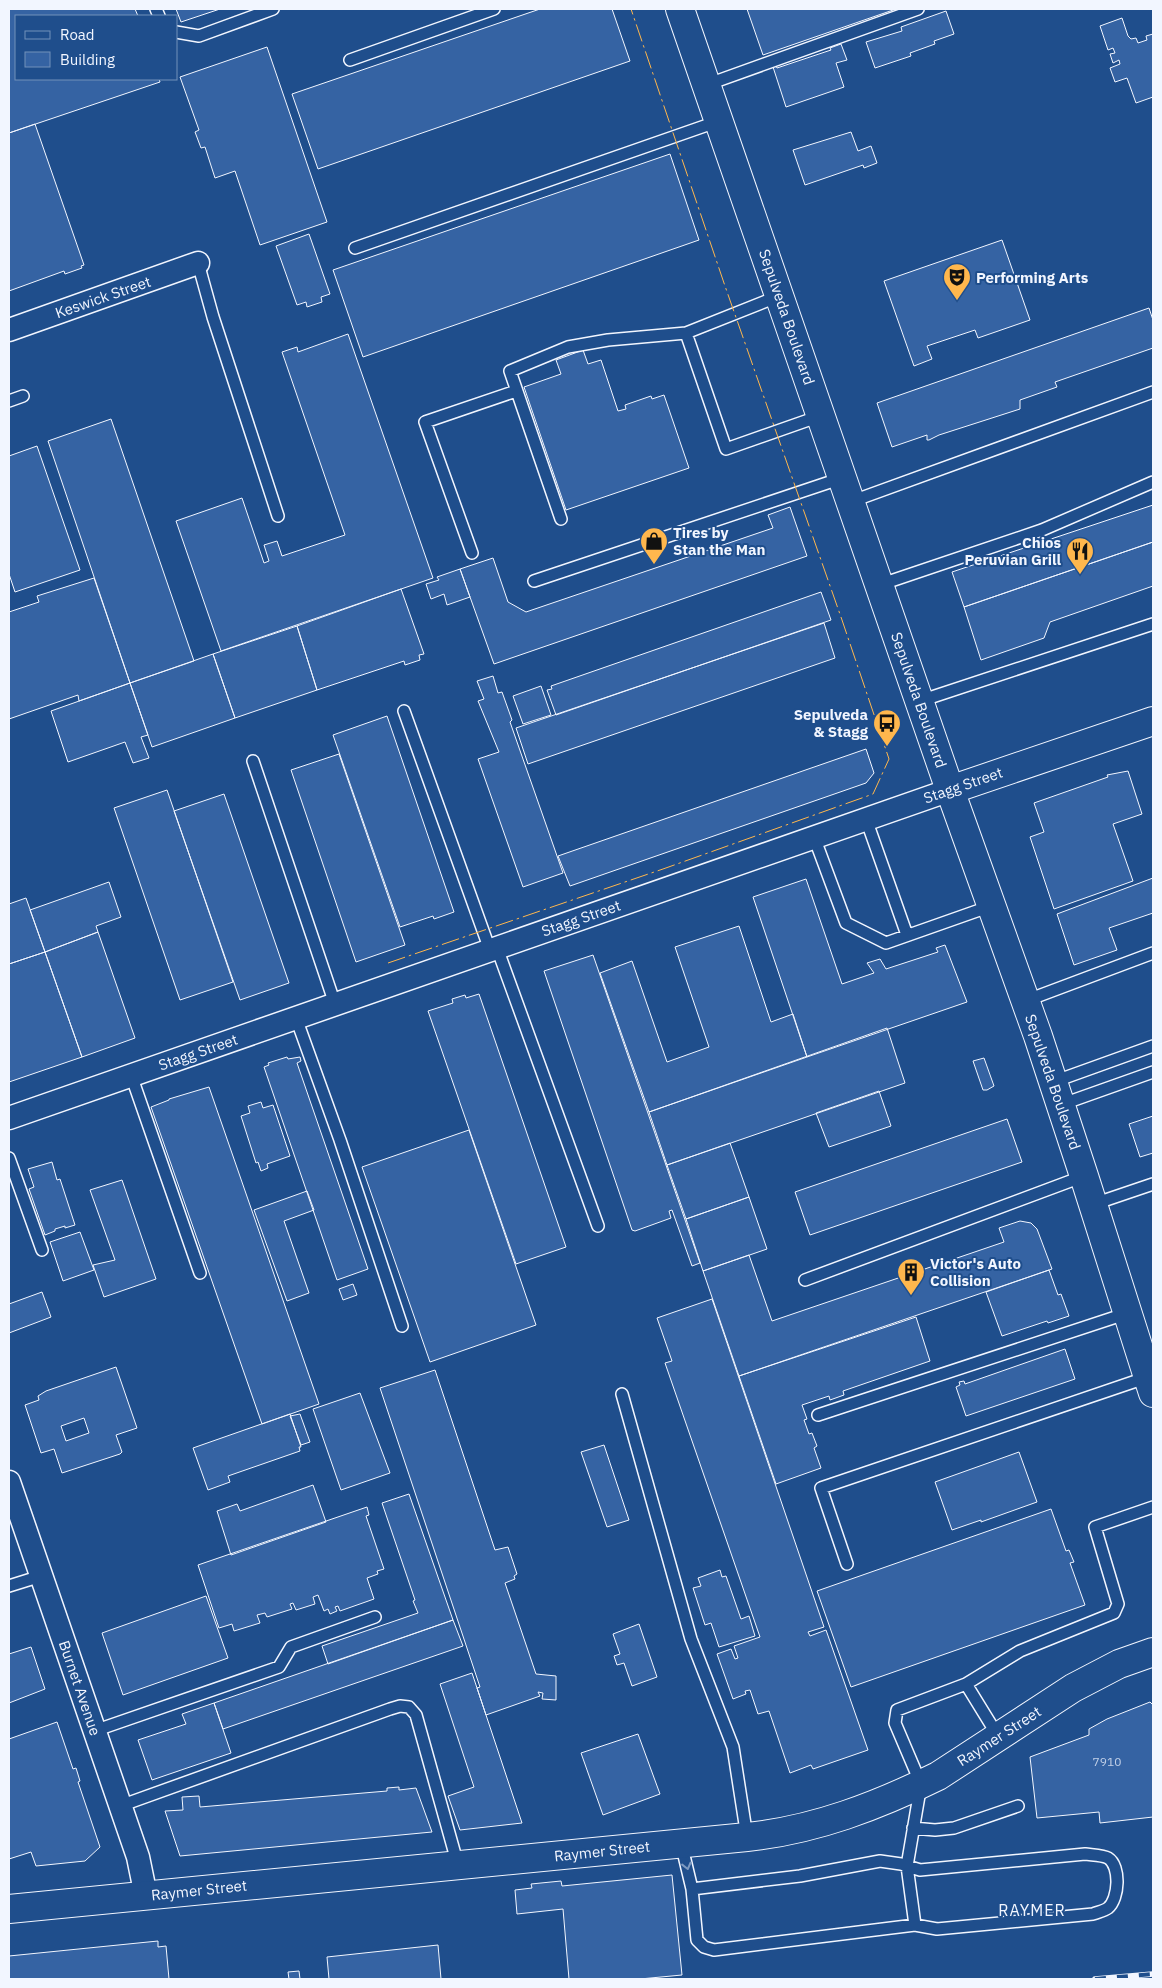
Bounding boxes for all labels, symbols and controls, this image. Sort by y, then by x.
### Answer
legend [15,15,178,80]
text: Road [60,25,95,44]
text: Building [60,50,115,69]
street label: Sepulveda Boulevard [755,247,819,387]
theatre icon: Performing Arts [942,262,972,301]
place label: Performing Arts [976,268,1089,287]
street label: Keswick Street [53,272,153,322]
place label: Tires by Stan the Man [673,523,765,559]
shop icon: Tires by Stan the Man [639,526,669,565]
place label: Chios Peruvian Grill [965,533,1061,569]
restaurant icon: Chios Peruvian Grill [1065,536,1095,575]
street label: Sepulveda Boulevard [887,630,951,770]
place label: Sepulveda & Stagg [794,705,869,741]
bus stop icon: Sepulveda & Stagg [872,708,902,747]
street label: Stagg Street [921,763,1005,807]
street label: Stagg Street [539,896,623,940]
street label: Sepulveda Boulevard [1021,1012,1085,1152]
street label: Stagg Street [156,1030,240,1074]
place label: Victor's Auto Collision [930,1254,1021,1290]
building icon: Victor's Auto Collision [896,1257,926,1296]
street label: Burnet Avenue [55,1638,105,1738]
street label: Raymer Street [953,1702,1045,1770]
house number: 7910 [1093,1754,1121,1769]
street label: Raymer Street [553,1837,651,1865]
one-way arrow [681,1861,692,1870]
street label: Raymer Street [150,1876,248,1904]
district label: RAYMER [998,1900,1066,1920]

